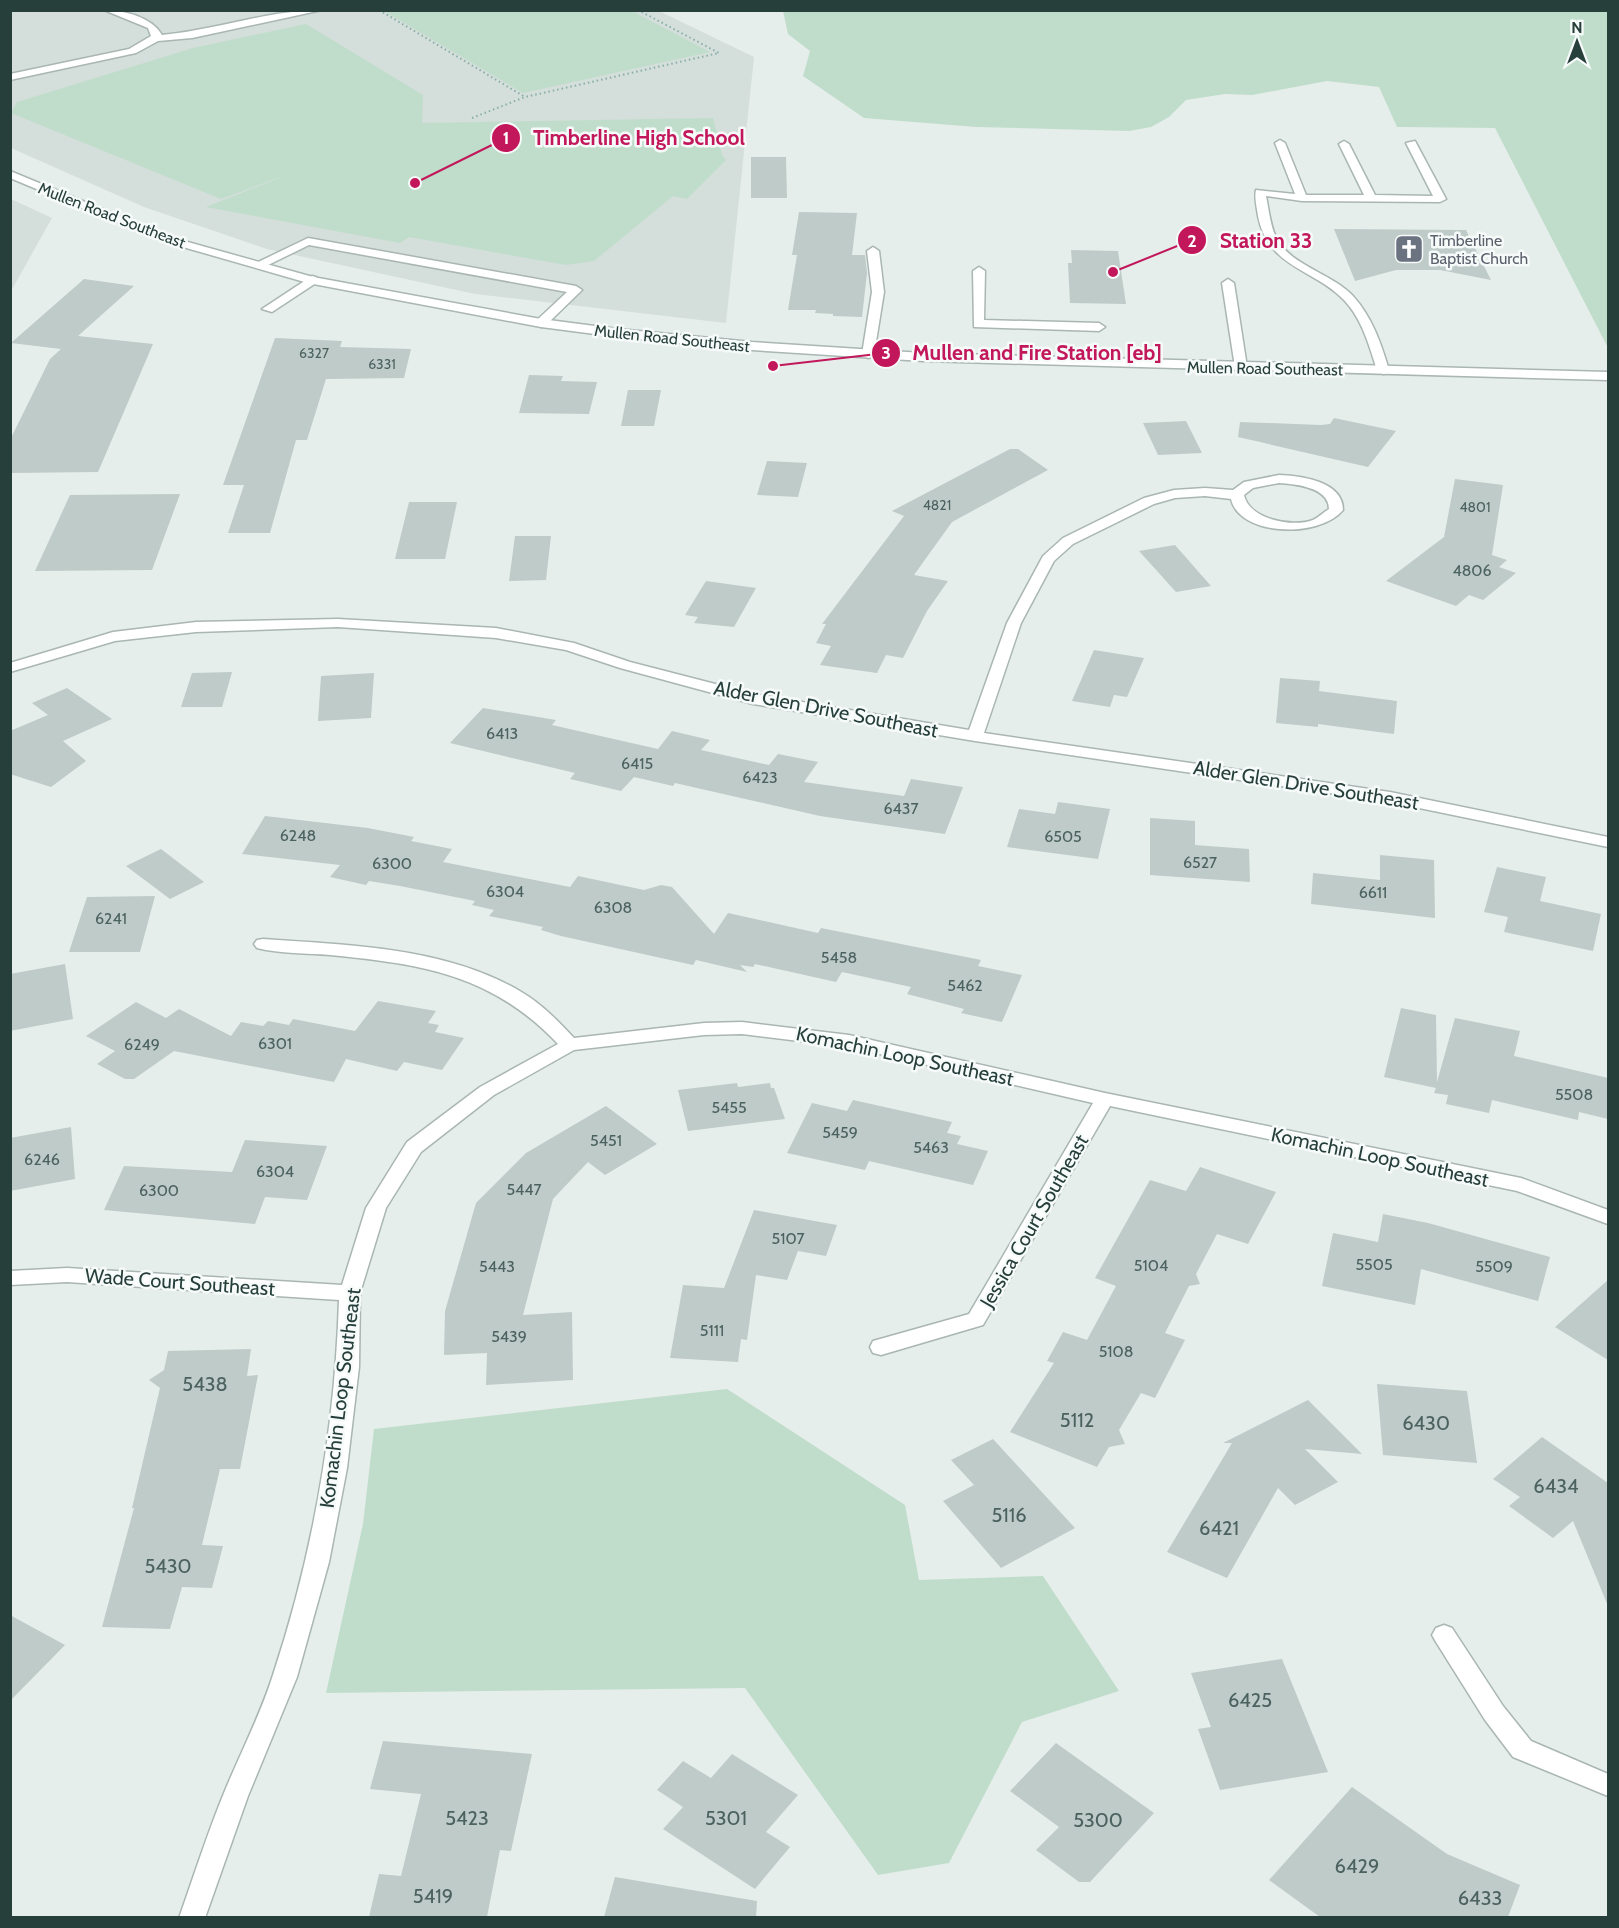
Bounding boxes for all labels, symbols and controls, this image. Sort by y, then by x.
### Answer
north arrow [1547,12,1607,72]
text: N [1571,18,1583,37]
callout: Timberline High School [491,118,757,157]
text: Timberline High School [533,125,745,150]
text: 1 [503,127,509,149]
street label: Mullen Road Southeast [36,179,189,253]
callout: Station 33 [1177,221,1324,260]
text: Station 33 [1220,228,1312,253]
text: 2 [1187,230,1197,252]
place label: Timberline Baptist Church [1430,231,1528,268]
church icon: Timberline Baptist Church [1393,233,1425,265]
street label: Mullen Road Southeast [593,321,751,356]
callout: Mullen and Fire Station [eb] [871,334,1174,373]
text: Mullen and Fire Station [eb] [912,340,1162,365]
text: 3 [881,342,891,364]
house number: 6327 [299,344,329,362]
house number: 6331 [368,355,396,373]
street label: Mullen Road Southeast [1187,358,1344,379]
house number: 4821 [923,496,951,514]
house number: 4801 [1460,498,1490,516]
house number: 4806 [1452,561,1492,580]
street label: Alder Glen Drive Southeast [712,675,940,743]
house number: 6413 [486,724,518,743]
house number: 6415 [621,754,653,773]
street label: Alder Glen Drive Southeast [1192,755,1421,815]
house number: 6423 [742,768,778,787]
house number: 6437 [883,799,919,818]
house number: 6248 [280,826,316,845]
house number: 6505 [1044,827,1082,846]
house number: 6527 [1183,853,1217,872]
house number: 6300 [372,854,412,873]
house number: 6304 [486,882,524,901]
house number: 6611 [1359,883,1387,902]
house number: 6308 [594,898,632,917]
house number: 6241 [95,909,127,928]
house number: 5458 [821,948,857,967]
house number: 5462 [947,976,983,995]
street label: Komachin Loop Southeast [794,1021,1016,1091]
house number: 6301 [258,1034,292,1053]
house number: 6249 [124,1035,160,1054]
house number: 5508 [1555,1085,1593,1104]
house number: 5455 [711,1098,747,1117]
street label: Komachin Loop Southeast [1269,1122,1491,1192]
house number: 5459 [822,1123,858,1142]
street label: Jessica Court Southeast [974,1130,1093,1313]
house number: 5451 [590,1131,622,1150]
house number: 5463 [913,1138,949,1157]
house number: 6246 [24,1150,60,1169]
house number: 6304 [256,1162,294,1181]
house number: 5447 [506,1180,542,1199]
house number: 6300 [139,1181,179,1200]
house number: 5107 [772,1229,804,1248]
house number: 5505 [1355,1255,1393,1274]
house number: 5104 [1134,1256,1168,1275]
house number: 5443 [479,1257,515,1276]
house number: 5509 [1475,1257,1513,1276]
street label: Wade Court Southeast [84,1263,276,1301]
street label: Komachin Loop Southeast [315,1286,365,1509]
house number: 5111 [700,1321,724,1340]
house number: 5439 [491,1327,527,1346]
house number: 5108 [1099,1342,1133,1361]
house number: 5438 [182,1372,228,1396]
house number: 5112 [1060,1408,1094,1432]
house number: 6430 [1402,1411,1450,1435]
house number: 6434 [1533,1474,1579,1498]
house number: 5116 [991,1503,1027,1527]
house number: 6421 [1199,1516,1239,1540]
house number: 5430 [144,1554,192,1578]
house number: 6425 [1228,1688,1272,1712]
house number: 5423 [445,1806,489,1830]
house number: 5301 [705,1806,747,1830]
house number: 5300 [1073,1808,1123,1832]
house number: 6429 [1335,1854,1379,1878]
house number: 5419 [413,1884,453,1908]
house number: 6433 [1458,1886,1502,1910]

